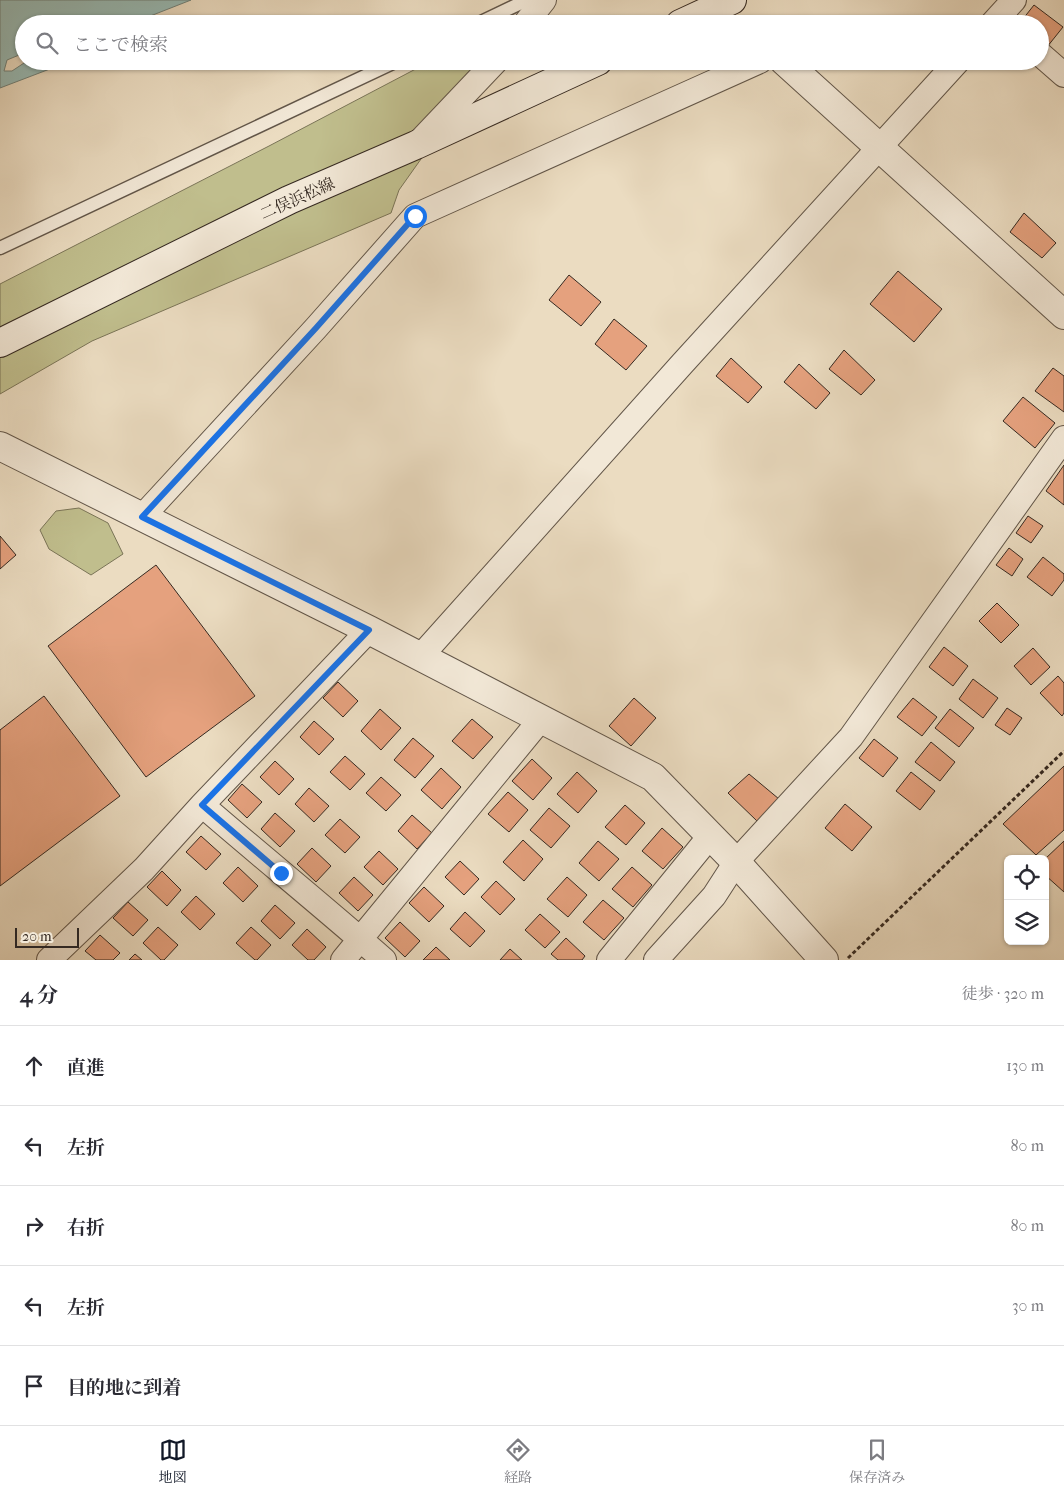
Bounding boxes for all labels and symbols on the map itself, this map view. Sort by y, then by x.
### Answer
street label: 二俣浜松線 [257,174,338,223]
route start [404,205,427,228]
route end [270,862,293,885]
scale bar [15,925,79,948]

